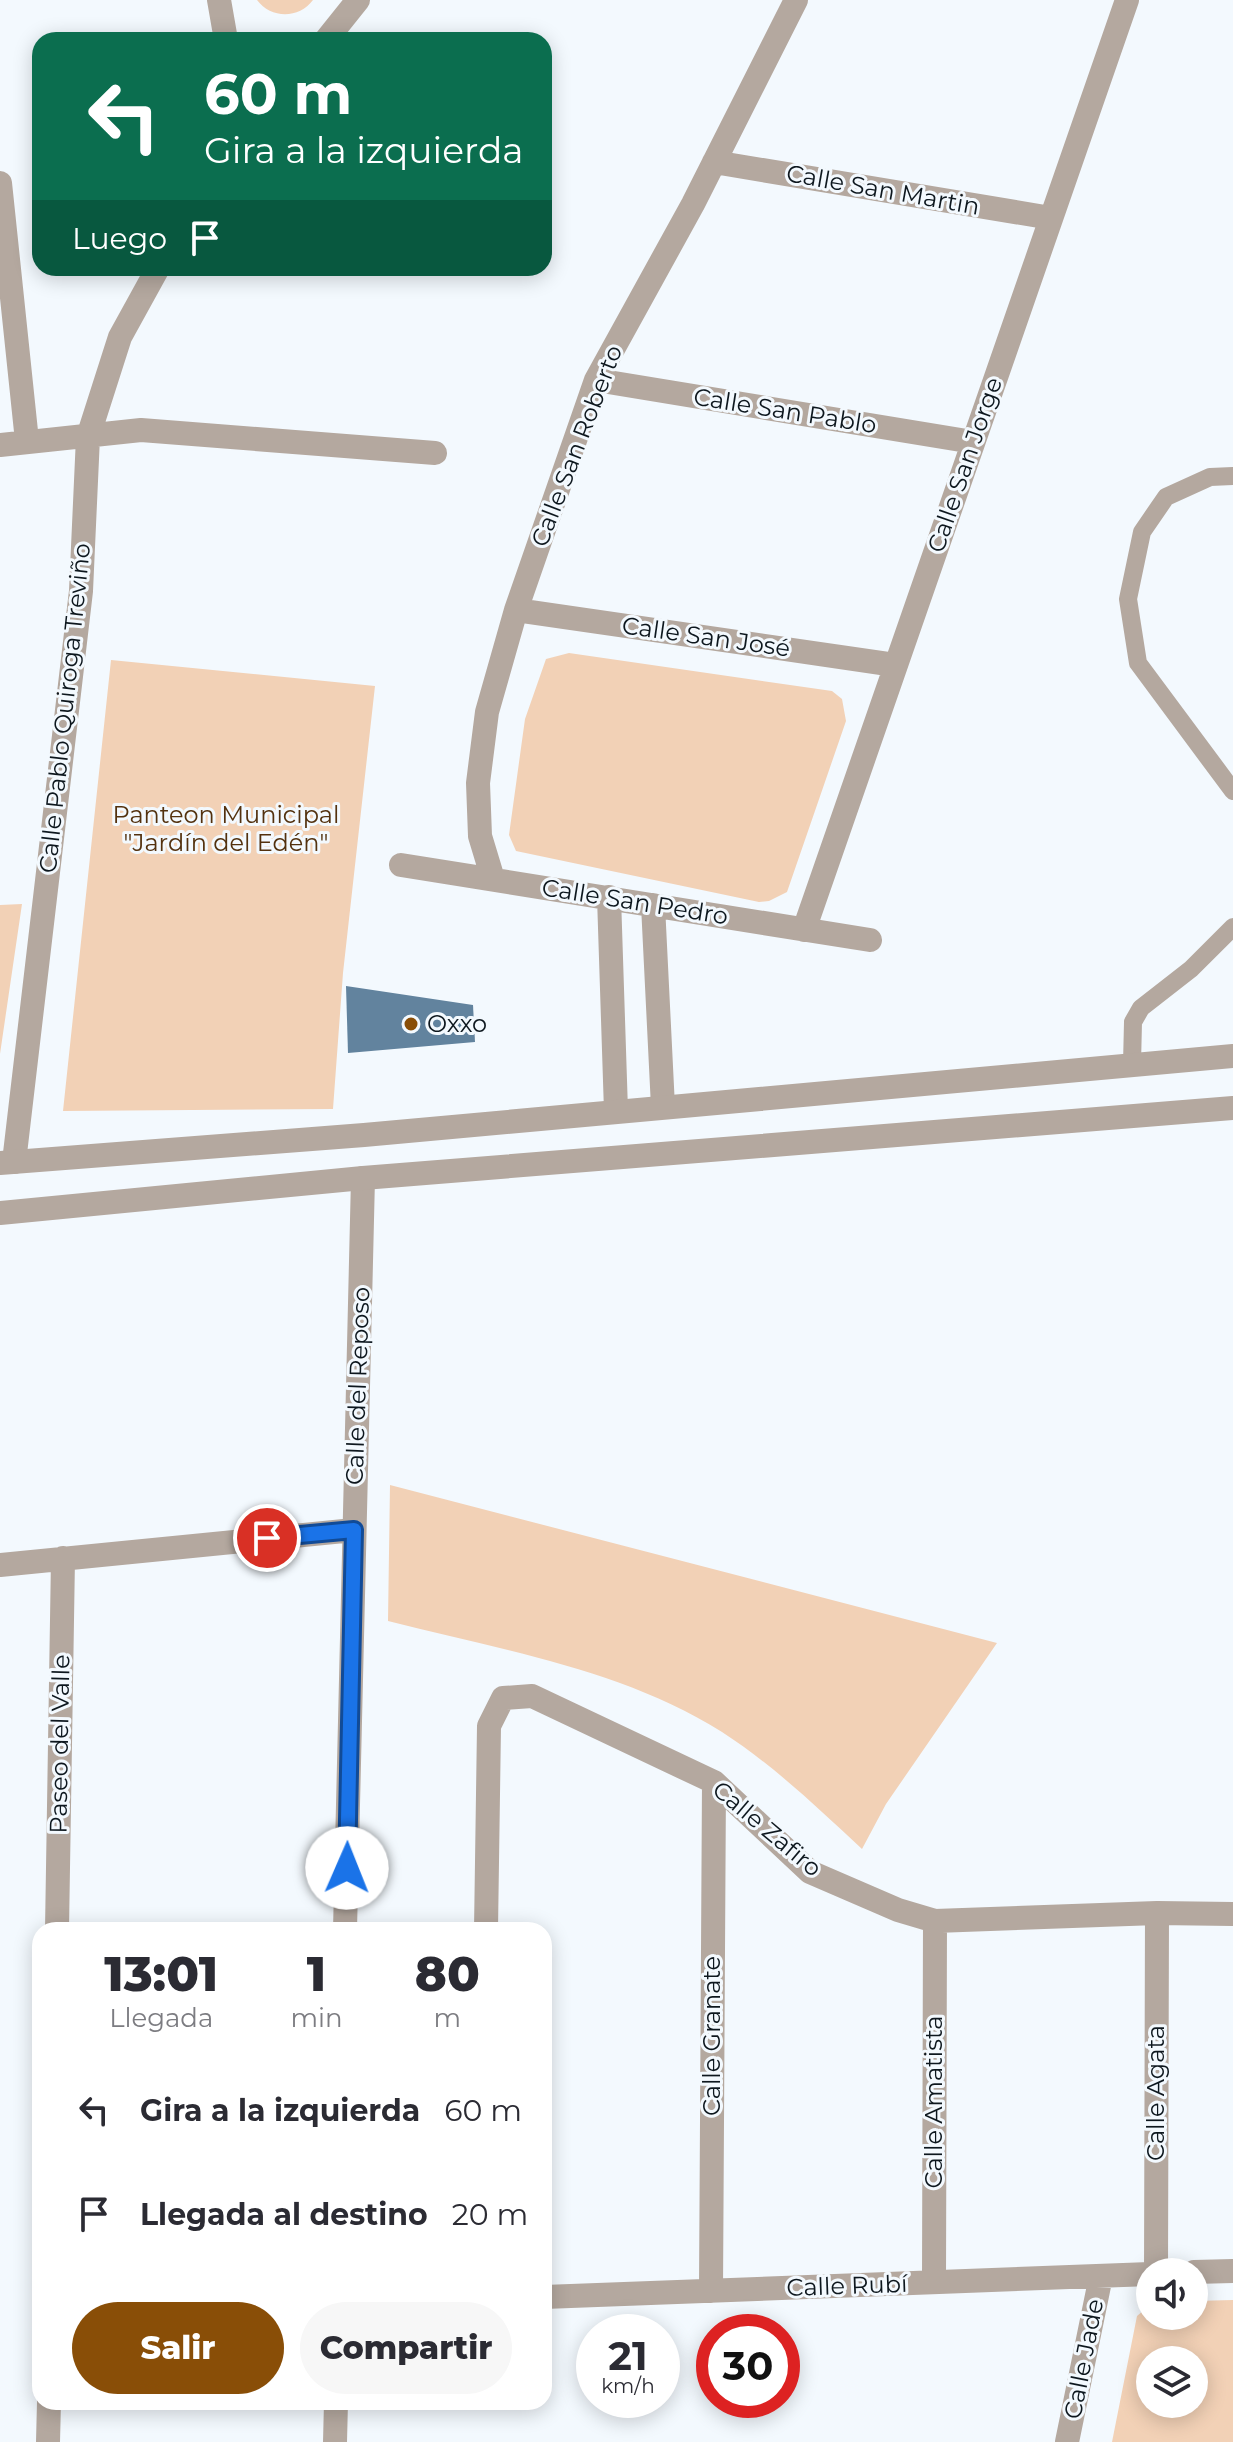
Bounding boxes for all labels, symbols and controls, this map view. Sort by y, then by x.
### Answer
text: 60 m [204,60,352,128]
icon: left [72,64,176,168]
text: Gira a la izquierda [204,128,524,172]
street label: Calle San Martin [784,158,982,221]
icon: arrive [183,216,227,260]
text: Luego [72,220,167,257]
street label: Calle San Roberto [525,341,628,551]
street label: Calle San Jorge [921,373,1008,556]
street label: Calle San Pablo [691,382,879,439]
street label: Calle Pablo Quiroga Treviño [33,542,96,874]
street label: Calle San José [620,610,792,663]
park label: Panteon Municipal "Jardín del Edén" [113,800,339,857]
street label: Calle San Pedro [540,872,730,931]
place label: Oxxo [427,1009,487,1038]
marker: Oxxo [402,1015,420,1033]
street label: Calle del Reposo [340,1286,375,1485]
pin [233,1504,301,1572]
icon: arrive [245,1516,289,1560]
street label: Paseo del Valle [43,1654,76,1834]
street label: Calle Zafiro [707,1775,828,1883]
position arrow [305,1826,389,1910]
text: 13:01 [104,1945,218,2003]
text: 1 [307,1945,326,2003]
text: 80 [415,1945,480,2003]
street label: Calle Granate [697,1956,726,2116]
text: Llegada [109,2002,213,2034]
text: min [290,2002,343,2034]
text: m [433,2002,461,2034]
street label: Calle Amatista [919,2016,948,2188]
street label: Calle Agata [1141,2025,1170,2161]
icon: left [72,2088,116,2132]
text: Gira a la izquierda [140,2092,420,2129]
text: 60 m [444,2092,522,2129]
icon: arrive [72,2192,116,2236]
text: Llegada al destino [140,2196,428,2233]
text: 20 m [452,2196,528,2233]
map controls [1136,2258,1208,2418]
button: sound [1136,2258,1208,2330]
street label: Calle Rubí [786,2269,909,2302]
street label: Calle Jade [1058,2296,1109,2421]
button: Salir [72,2302,284,2394]
button: Compartir [300,2302,512,2394]
speed limit sign: 30 [696,2314,800,2418]
text: 21 [608,2331,648,2380]
button: layers [1136,2346,1208,2418]
text: km/h [601,2374,655,2398]

